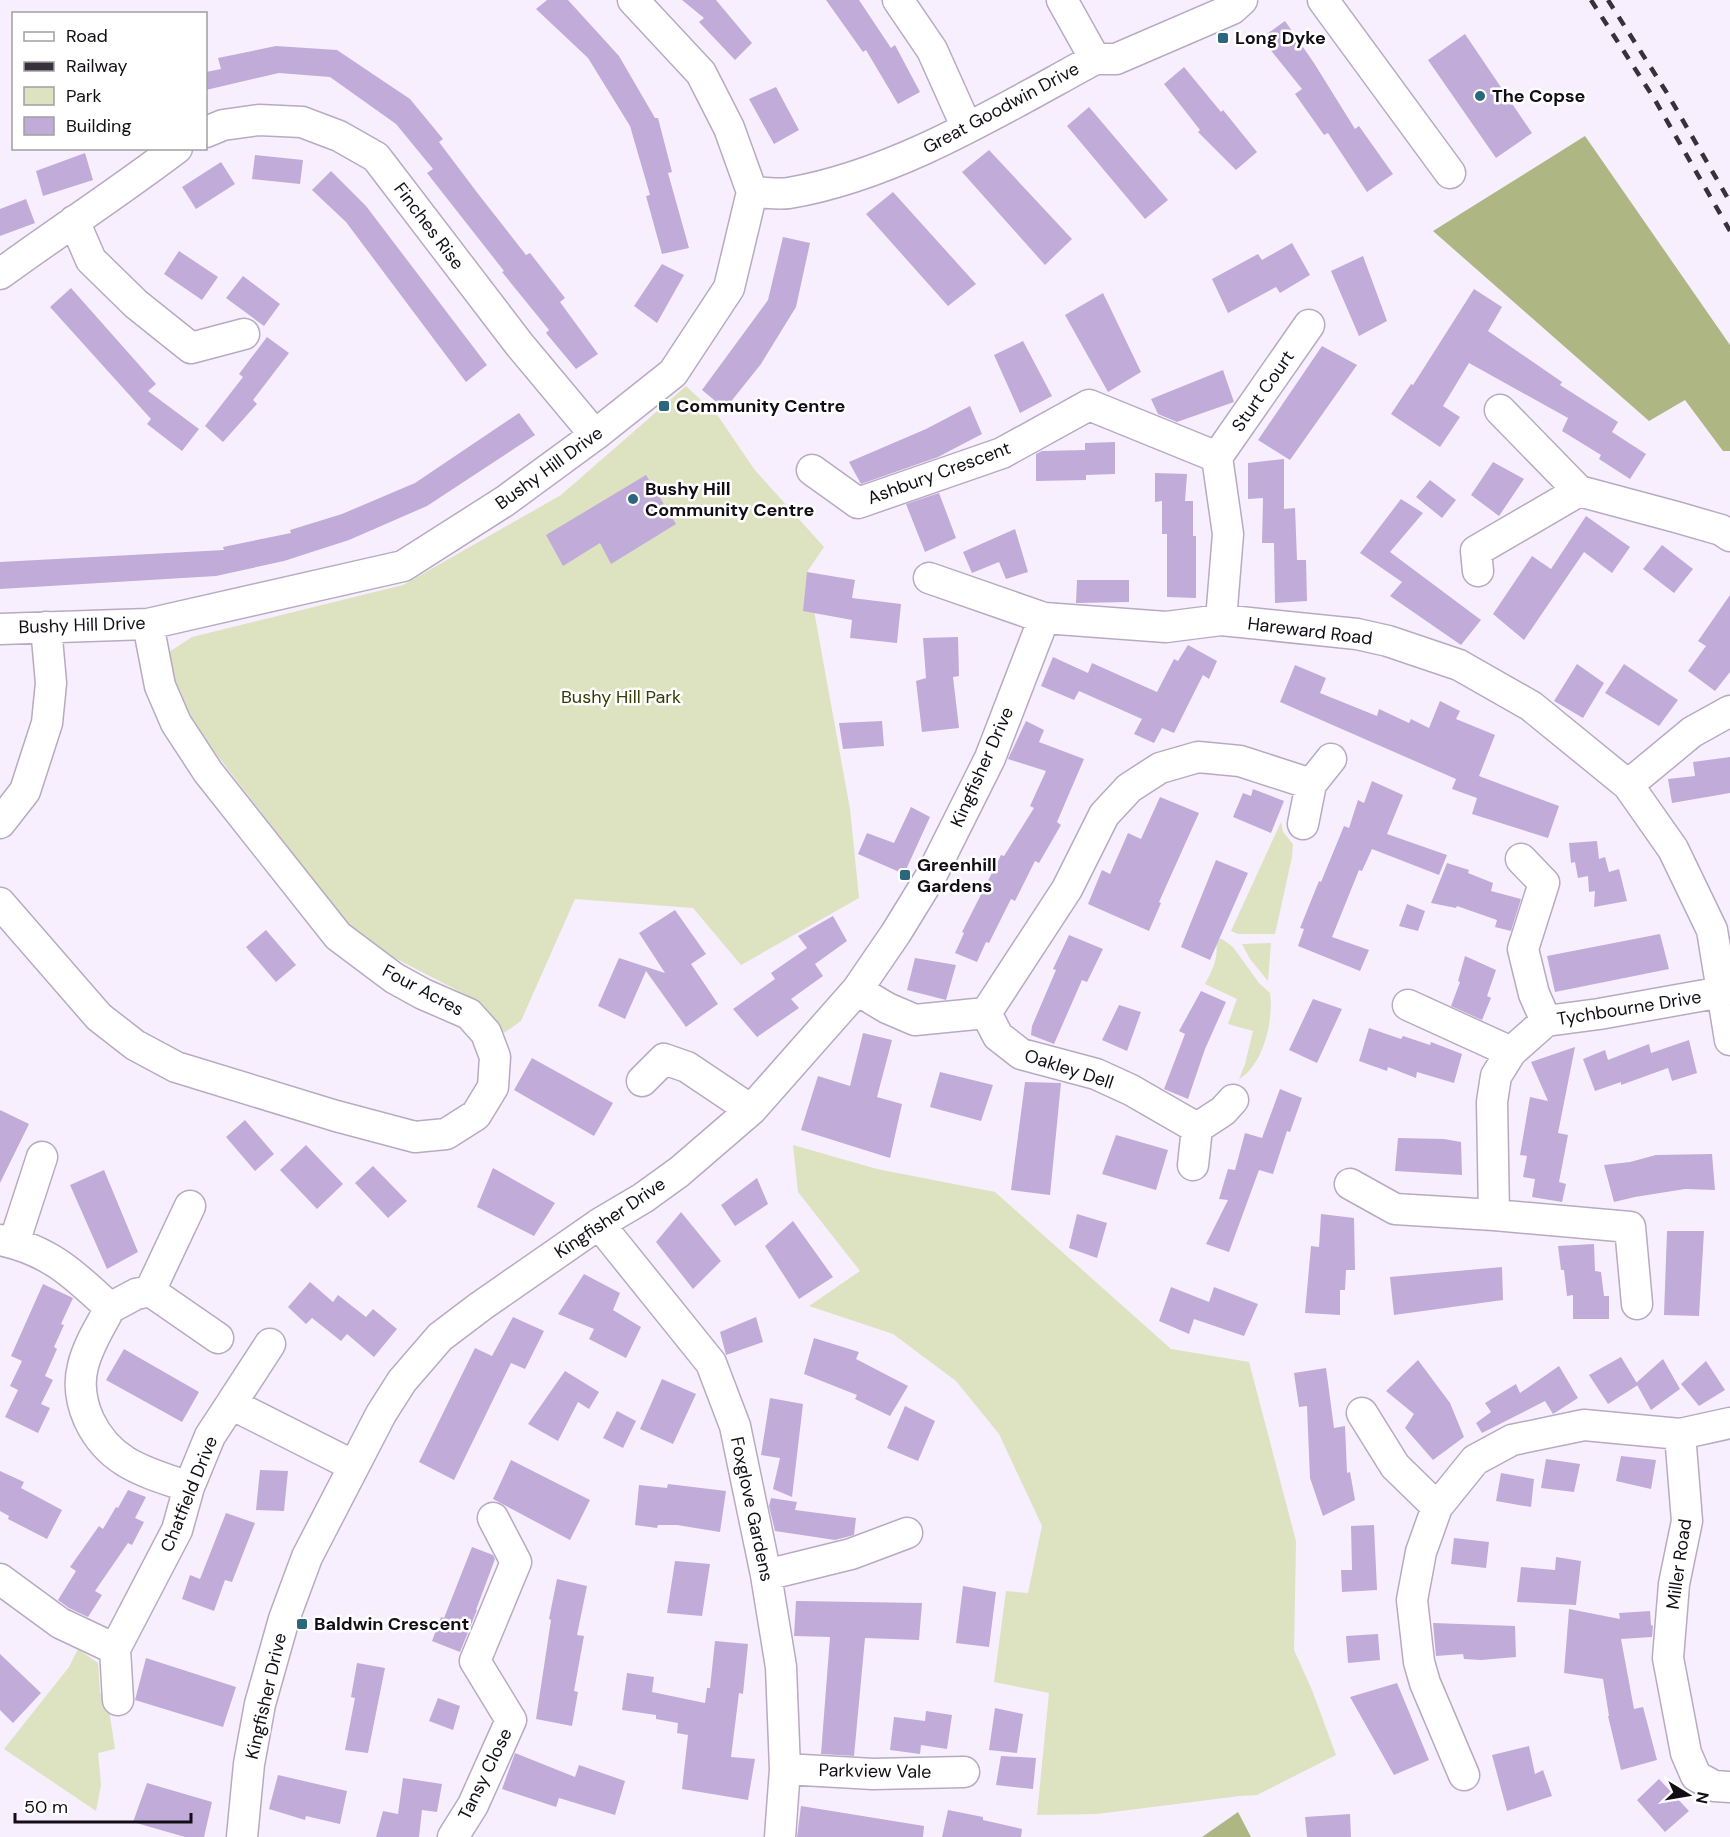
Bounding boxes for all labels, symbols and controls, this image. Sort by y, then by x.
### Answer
legend [12,12,207,150]
text: Road [66,24,108,48]
place label: Long Dyke [1235,26,1326,50]
marker: Long Dyke [1216,31,1230,45]
text: Railway [66,54,128,78]
street label: Great Goodwin Drive [919,57,1083,159]
text: Park [66,84,102,108]
place label: The Copse [1492,84,1586,108]
marker: The Copse [1473,89,1487,103]
text: Building [66,114,131,138]
street label: Finches Rise [388,178,470,274]
street label: Sturt Court [1226,346,1300,436]
place label: Community Centre [676,394,845,418]
marker: Community Centre [657,399,671,413]
street label: Bushy Hill Drive [491,421,607,515]
street label: Ashbury Crescent [864,436,1014,510]
place label: Bushy Hill Community Centre [645,477,814,522]
marker: Bushy Hill Community Centre [626,492,640,506]
street label: Bushy Hill Drive [18,611,146,639]
street label: Hareward Road [1246,611,1374,651]
park label: Bushy Hill Park [561,685,681,709]
street label: Kingfisher Drive [945,703,1019,831]
place label: Greenhill Gardens [917,853,997,898]
marker: Greenhill Gardens [898,868,912,882]
street label: Four Acres [378,959,468,1021]
street label: Tychbourne Drive [1555,985,1703,1031]
street label: Oakley Dell [1021,1043,1117,1095]
street label: Kingfisher Drive [550,1172,670,1264]
street label: Chatfield Drive [155,1433,223,1555]
street label: Foxglove Gardens [725,1434,779,1584]
street label: Miller Road [1661,1517,1697,1611]
place label: Baldwin Crescent [314,1612,469,1636]
marker: Baldwin Crescent [295,1617,309,1631]
street label: Kingfisher Drive [240,1630,292,1762]
street label: Tansy Close [452,1724,518,1824]
street label: Parkview Vale [818,1758,932,1784]
north arrow [1658,1765,1718,1825]
scale bar [15,1786,190,1824]
text: N [1691,1790,1714,1805]
text: 50 m [24,1795,68,1819]

